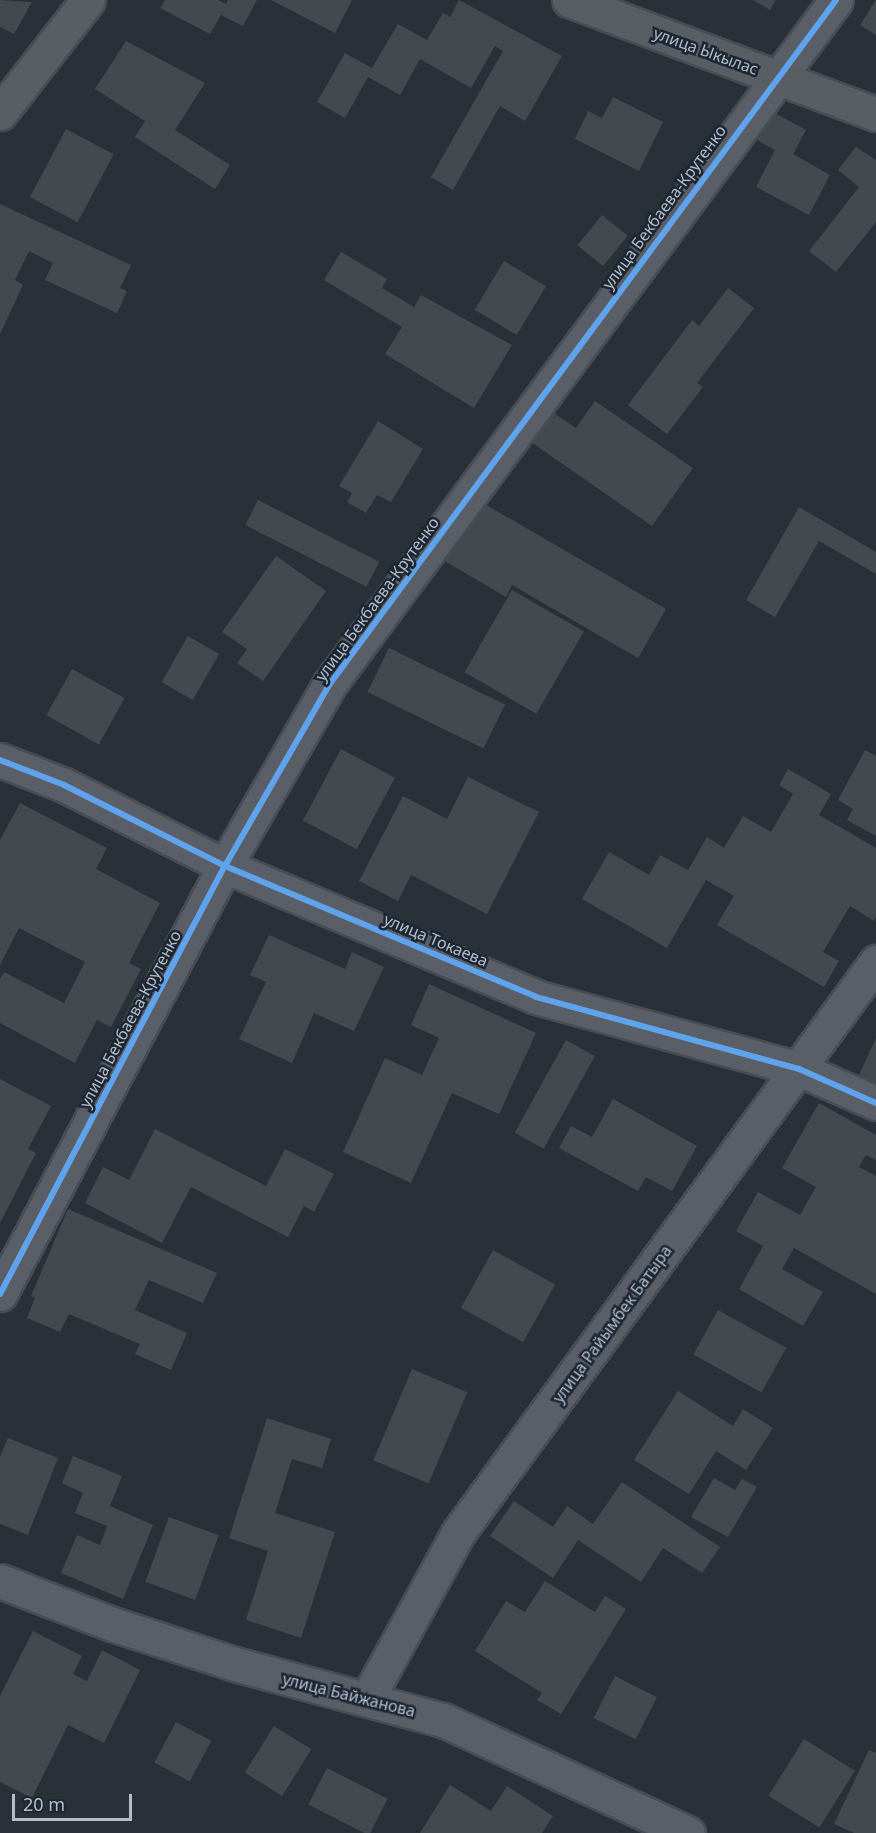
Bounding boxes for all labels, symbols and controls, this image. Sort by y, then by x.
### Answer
street label: улица Ыкылас [651,23,761,79]
street label: улица Бекбаева-Крутенко [598,121,730,293]
street label: улица Бекбаева-Крутенко [311,513,443,685]
street label: улица Токаева [381,909,491,971]
street label: улица Бекбаева-Крутенко [75,927,185,1111]
street label: улица Райымбек Батыра [548,1242,676,1406]
street label: улица Байжанова [281,1669,417,1721]
scale bar [15,1782,135,1820]
text: 20 m [23,1792,65,1816]

